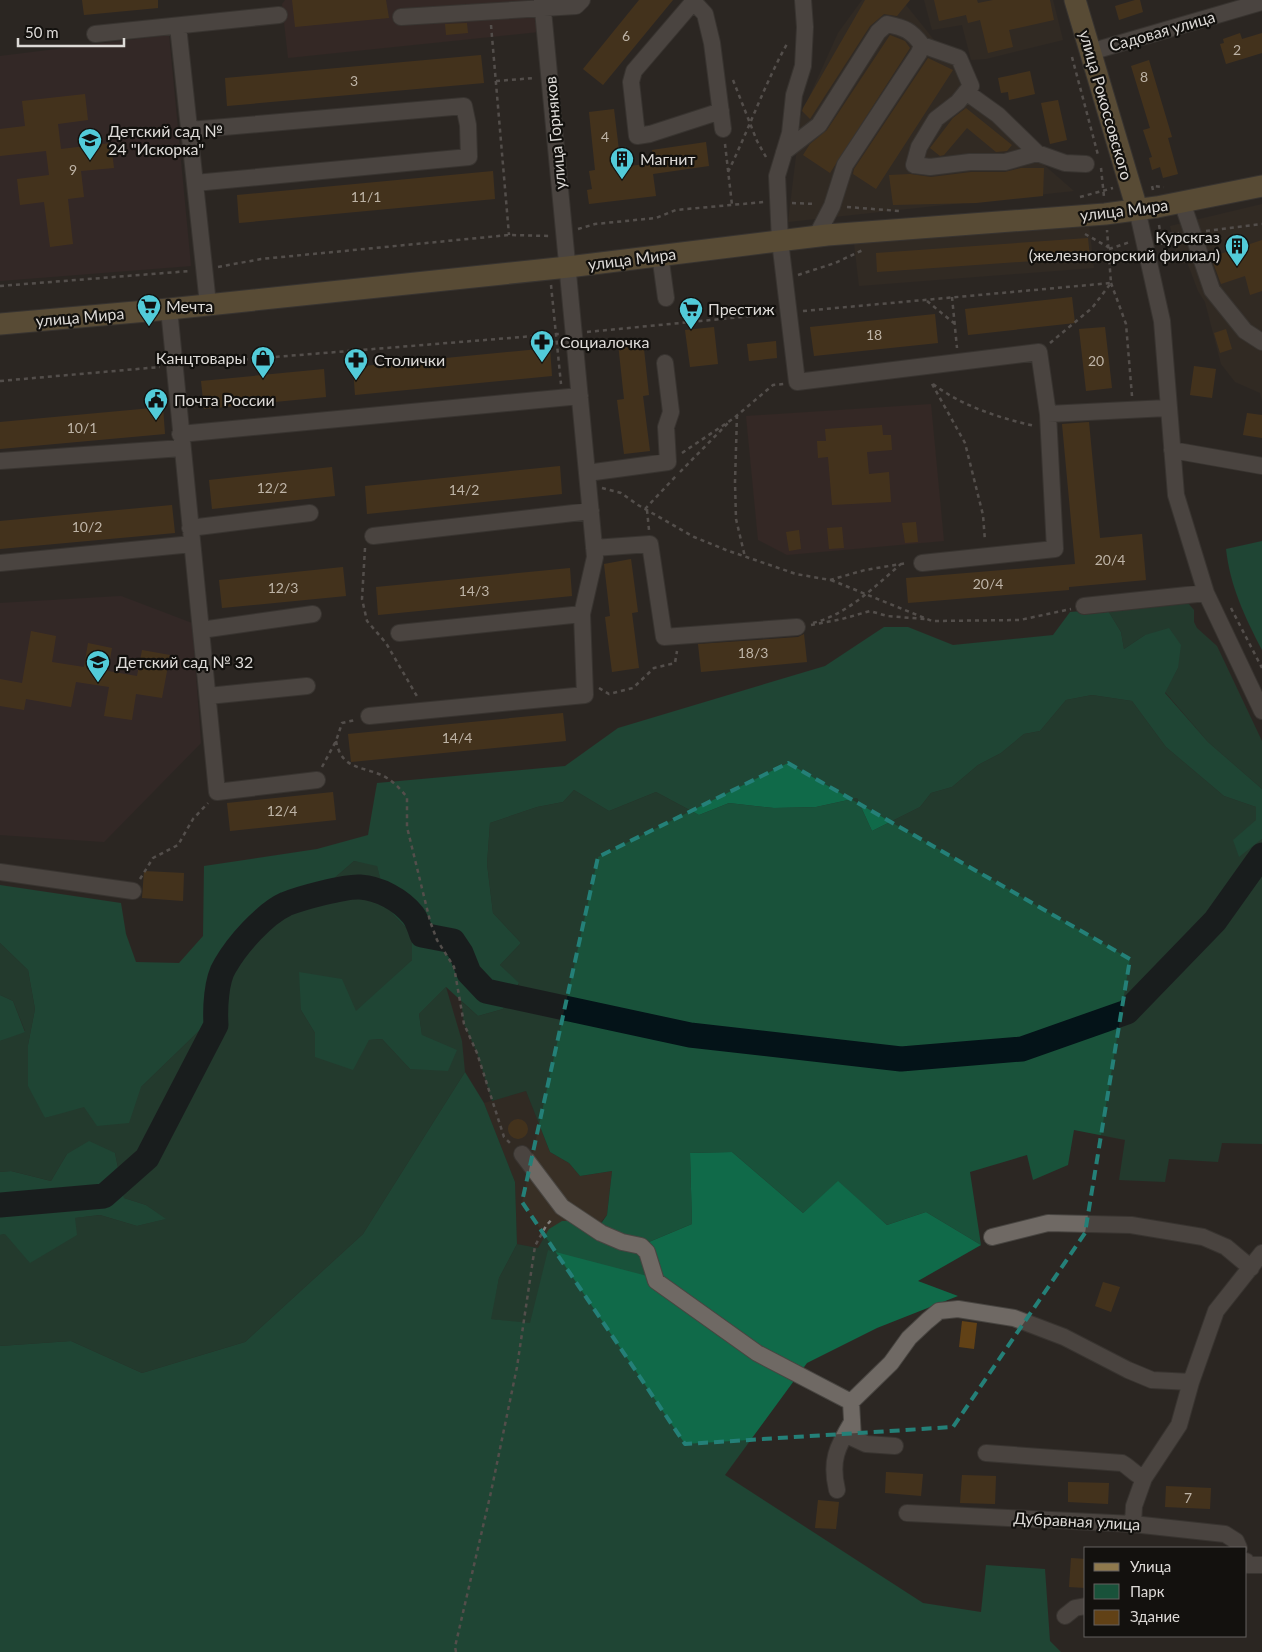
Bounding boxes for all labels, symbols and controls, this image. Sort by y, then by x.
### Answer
street label: Садовая улица [1107,6,1217,55]
scale bar [18,15,124,47]
text: 50 m [25,23,59,41]
house number: 6 [622,27,630,44]
street label: улица Рокоссовского [1076,28,1137,182]
house number: 2 [1233,41,1241,58]
house number: 8 [1140,68,1148,85]
house number: 3 [350,72,358,89]
street label: улица Горняков [540,76,569,190]
place label: Детский сад № 24 "Искорка" [108,121,223,158]
school or university icon: Детский сад № 24 "Искорка" [77,127,103,161]
house number: 4 [601,128,609,145]
building icon: Магнит [609,146,635,180]
place label: Магнит [640,149,696,168]
house number: 9 [69,161,77,178]
house number: 11/1 [351,188,381,205]
street label: улица Мира [1079,195,1169,224]
place label: Курскгаз (железногорский филиал) [1029,227,1220,264]
building icon: Курскгаз (железногорский филиал) [1224,233,1250,267]
street label: улица Мира [587,244,677,273]
supermarket icon: Мечта [136,293,162,327]
place label: Мечта [166,296,213,315]
supermarket icon: Престиж [678,296,704,330]
place label: Престиж [708,299,775,318]
street label: улица Мира [35,303,125,330]
house number: 18 [866,326,882,343]
pharmacy icon: Социалочка [529,329,555,363]
place label: Социалочка [560,332,649,351]
shop icon: Канцтовары [250,345,276,379]
pharmacy icon: Столички [343,347,369,381]
place label: Канцтовары [156,348,246,367]
place label: Столички [374,350,445,369]
house number: 20 [1088,352,1104,369]
public building icon: Почта России [143,387,169,421]
place label: Почта России [174,390,275,409]
house number: 10/1 [67,419,97,436]
house number: 12/2 [257,479,287,496]
house number: 14/2 [449,481,479,498]
house number: 10/2 [72,518,102,535]
house number: 20/4 [1095,551,1125,568]
house number: 20/4 [973,575,1003,592]
house number: 12/3 [268,579,298,596]
house number: 14/3 [459,582,489,599]
house number: 18/3 [738,644,768,661]
school or university icon: Детский сад № 32 [85,649,111,683]
place label: Детский сад № 32 [116,652,253,671]
house number: 14/4 [442,729,472,746]
house number: 12/4 [267,802,297,819]
house number: 7 [1184,1489,1192,1506]
street label: Дубравная улица [1013,1508,1141,1533]
legend [1084,1547,1247,1637]
text: Улица [1130,1557,1171,1575]
text: Парк [1130,1582,1165,1600]
text: Здание [1130,1607,1180,1625]

